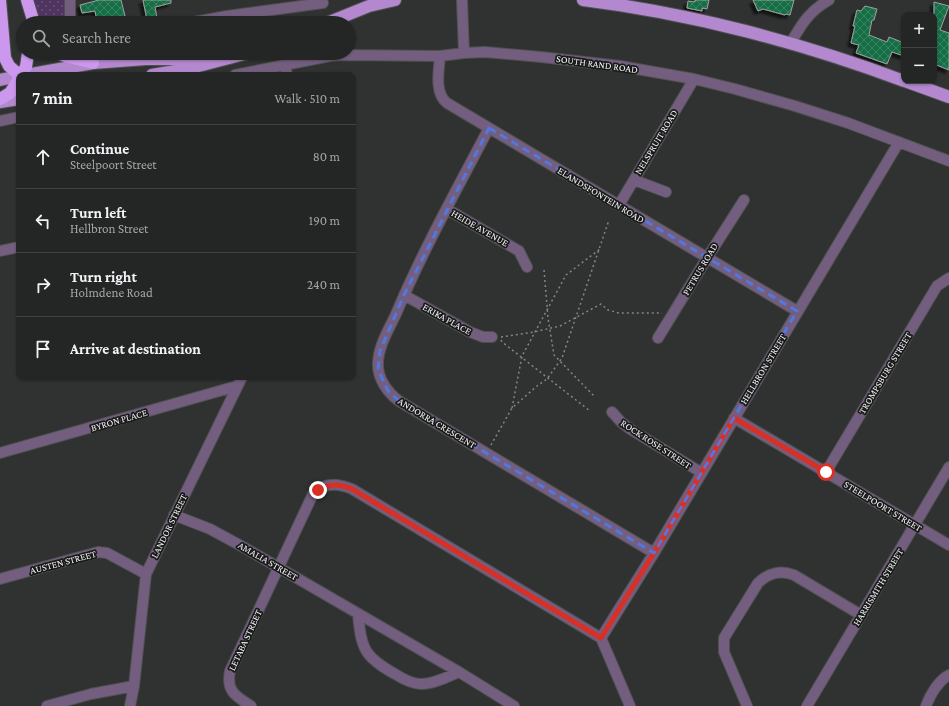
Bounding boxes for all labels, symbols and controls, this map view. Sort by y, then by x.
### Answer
map controls [901,12,937,84]
button: + [901,12,937,48]
search box [16,16,356,60]
icon: search [30,27,52,49]
text: Search here [62,30,131,46]
button: − [901,48,937,84]
street label: SOUTH RAND ROAD [556,53,639,75]
text: 7 min [32,89,73,108]
text: Walk · 510 m [274,91,340,106]
street label: NELSPRUIT ROAD [632,107,680,176]
text: Continue [70,141,129,157]
icon: ahead [32,146,54,168]
text: 80 m [313,149,340,164]
text: Steelpoort Street [70,157,157,172]
street label: ELANDSFONTEIN ROAD [556,165,647,225]
text: Turn left [70,205,126,221]
street label: HEIDE AVENUE [449,207,511,249]
icon: left [32,210,54,232]
text: 190 m [309,213,340,228]
text: Hellbron Street [70,221,148,236]
street label: PETRUS ROAD [680,241,720,297]
text: Turn right [70,269,137,285]
icon: right [32,274,54,296]
text: 240 m [307,277,340,292]
text: Holmdene Road [70,285,153,300]
street label: ERIKA PLACE [421,301,474,337]
street label: TROMPSBURG STREET [856,330,914,416]
street label: HELLBRON STREET [738,331,789,406]
icon: arrive [32,338,54,360]
text: Arrive at destination [70,341,201,357]
street label: ANDORRA CRESCENT [396,395,478,451]
street label: BYRON PLACE [89,407,149,433]
street label: ROCK ROSE STREET [619,417,694,471]
route start [817,463,835,481]
street label: STEELPOORT STREET [842,478,924,534]
route end [309,481,327,499]
street label: LANDOR STREET [149,492,190,560]
street label: AMALIA STREET [236,539,300,583]
street label: HARRISMITH STREET [851,546,906,628]
street label: AUSTEN STREET [29,548,98,576]
street label: LETABA STREET [226,607,264,672]

